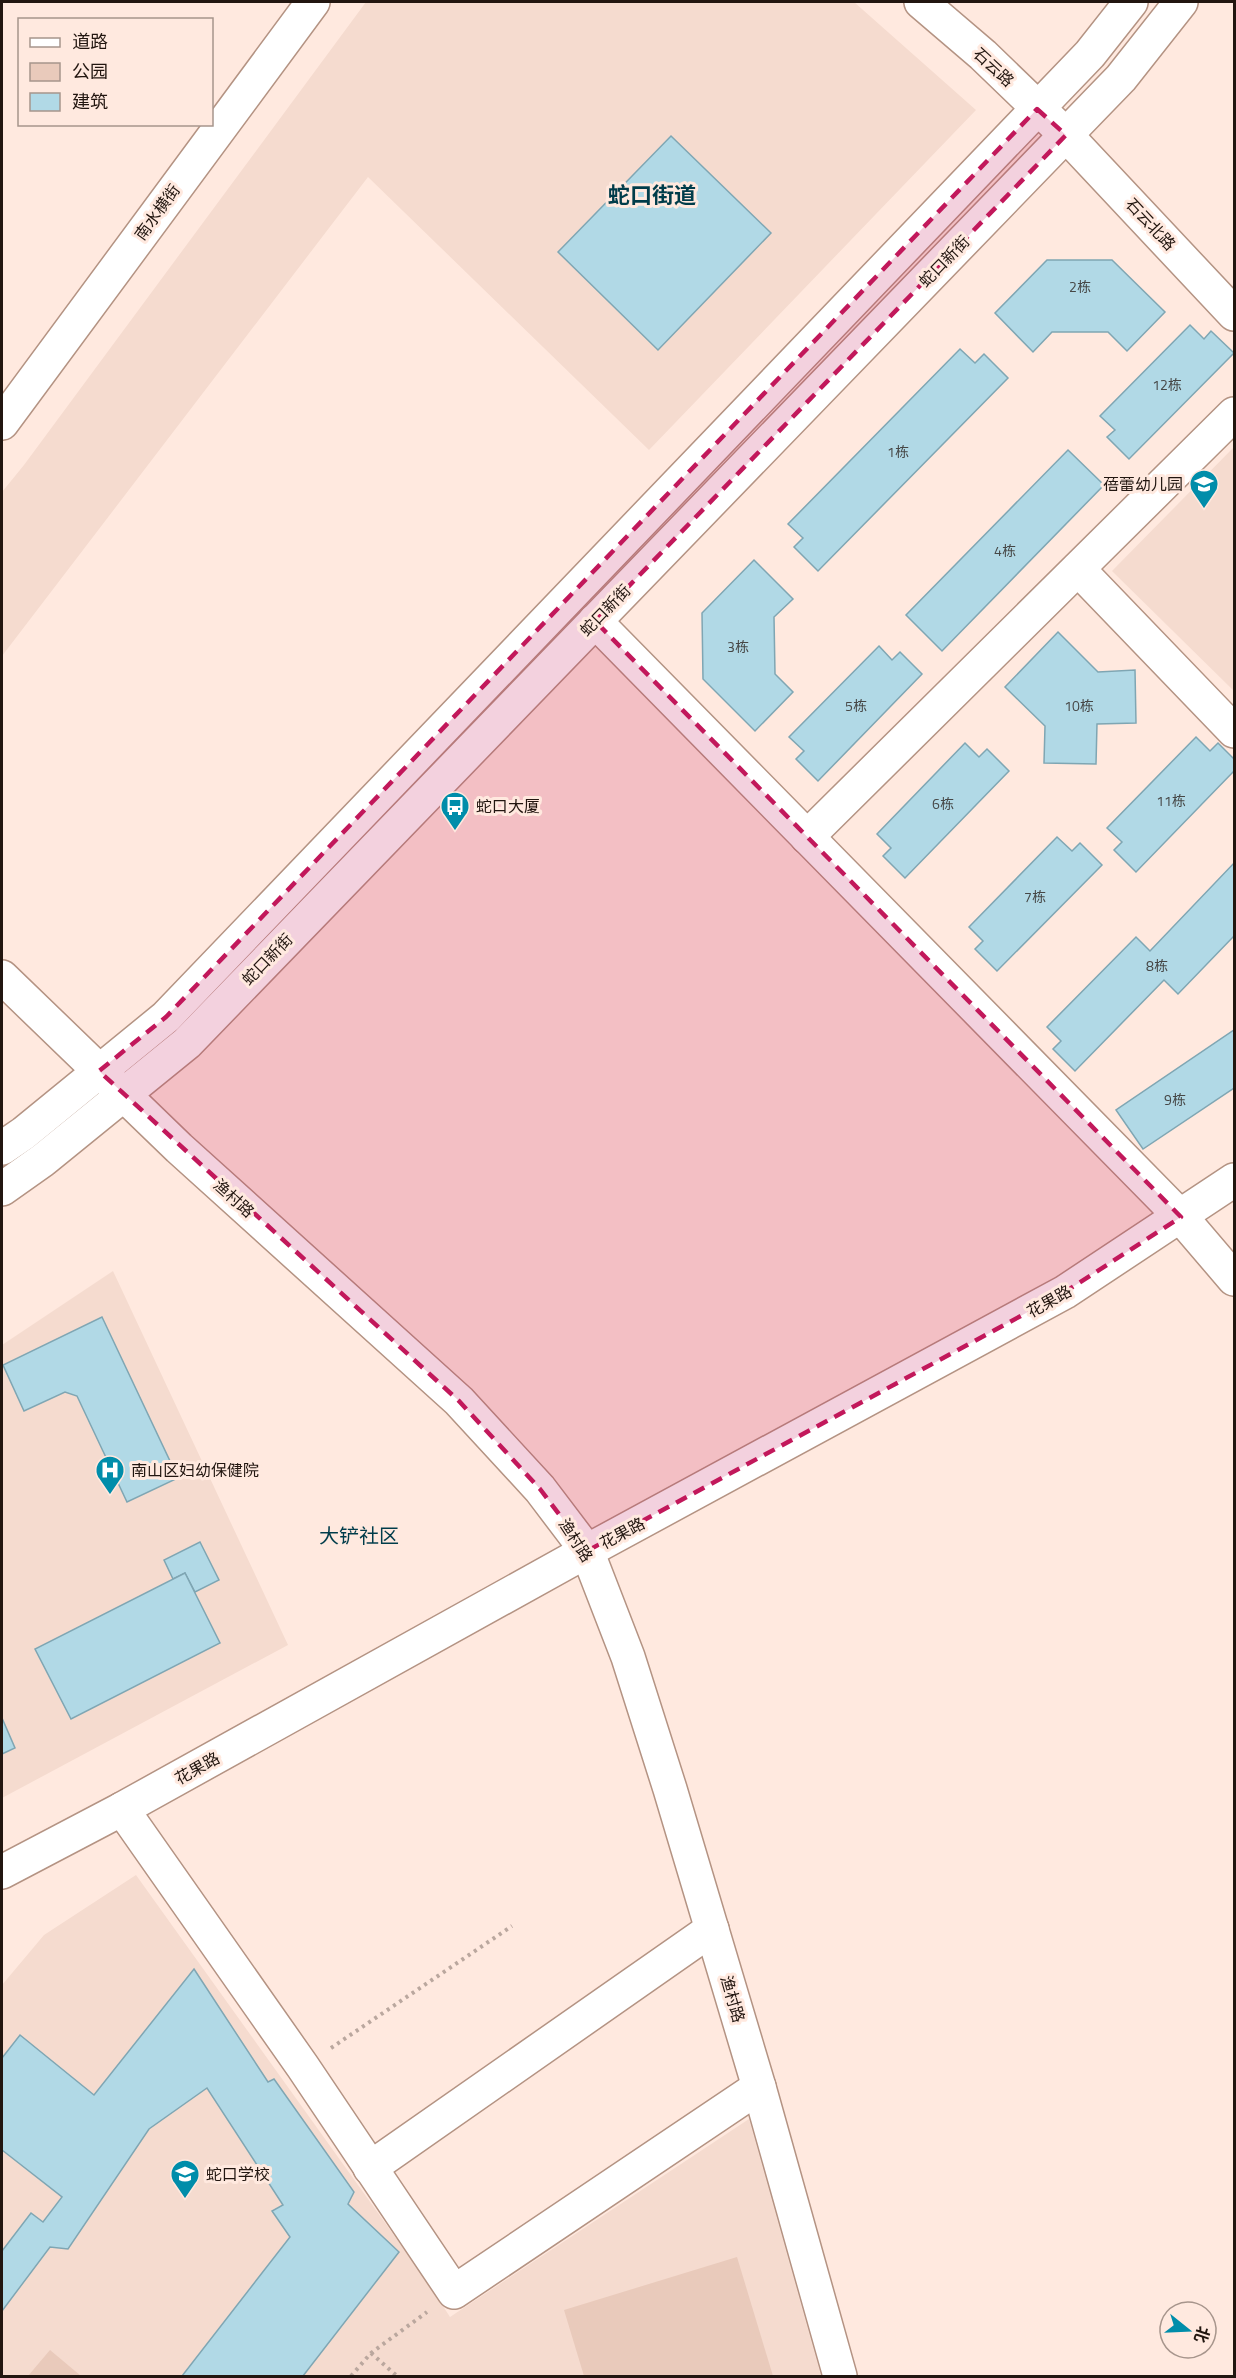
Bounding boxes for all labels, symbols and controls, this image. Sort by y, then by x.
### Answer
legend [18,18,213,126]
text: 道路 [72,28,108,55]
street label: 石云路 [968,42,1020,92]
text: 公园 [72,58,108,85]
text: 建筑 [72,88,108,115]
district label: 蛇口街道 [608,178,696,212]
street label: 南水横街 [128,179,186,245]
street label: 石云北路 [1120,192,1182,256]
street label: 蛇口新街 [913,230,975,292]
house number: 2栋 [1069,276,1091,297]
house number: 12栋 [1152,374,1182,395]
house number: 1栋 [887,441,909,462]
school or university icon: 蓓蕾幼儿园 [1188,468,1220,510]
place label: 蓓蕾幼儿园 [1103,472,1183,496]
house number: 4栋 [994,540,1016,561]
street label: 蛇口新街 [574,579,636,641]
house number: 3栋 [727,636,749,657]
house number: 5栋 [845,695,867,716]
house number: 10栋 [1064,695,1094,716]
bus stop icon: 蛇口大厦 [439,790,471,832]
house number: 11栋 [1156,790,1186,811]
house number: 6栋 [932,793,954,814]
place label: 蛇口大厦 [476,794,540,818]
house number: 7栋 [1024,886,1046,907]
street label: 蛇口新街 [236,928,298,990]
house number: 8栋 [1146,955,1168,976]
house number: 9栋 [1164,1089,1186,1110]
street label: 渔村路 [208,1173,260,1223]
street label: 花果路 [1022,1279,1076,1323]
hospital icon: 南山区妇幼保健院 [94,1454,126,1496]
place label: 南山区妇幼保健院 [131,1458,259,1482]
street label: 花果路 [595,1511,649,1555]
street label: 渔村路 [553,1513,599,1567]
district label: 大铲社区 [319,1520,399,1551]
street label: 花果路 [170,1746,224,1790]
street label: 渔村路 [715,1973,751,2025]
school or university icon: 蛇口学校 [169,2158,201,2200]
place label: 蛇口学校 [206,2162,270,2186]
north arrow [1158,2300,1218,2360]
text: 北 [1188,2323,1216,2346]

